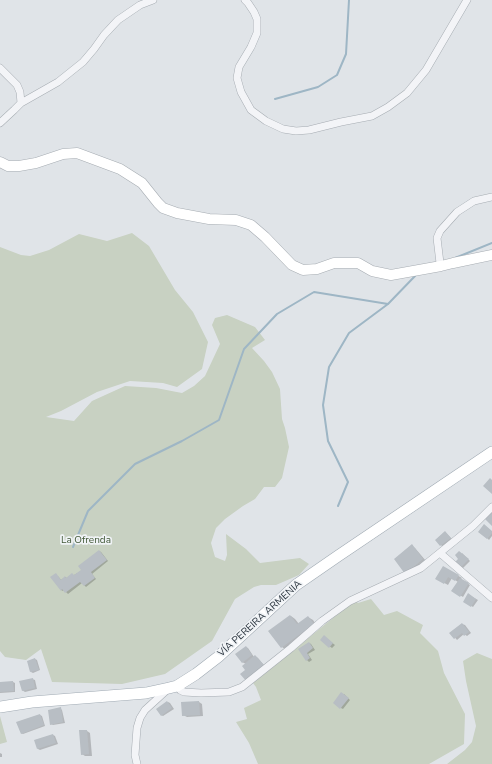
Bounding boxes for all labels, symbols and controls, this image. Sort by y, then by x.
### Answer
park label: La Ofrenda [61,535,111,547]
street label: VÍA PEREIRA ARMENIA [216,578,304,660]

